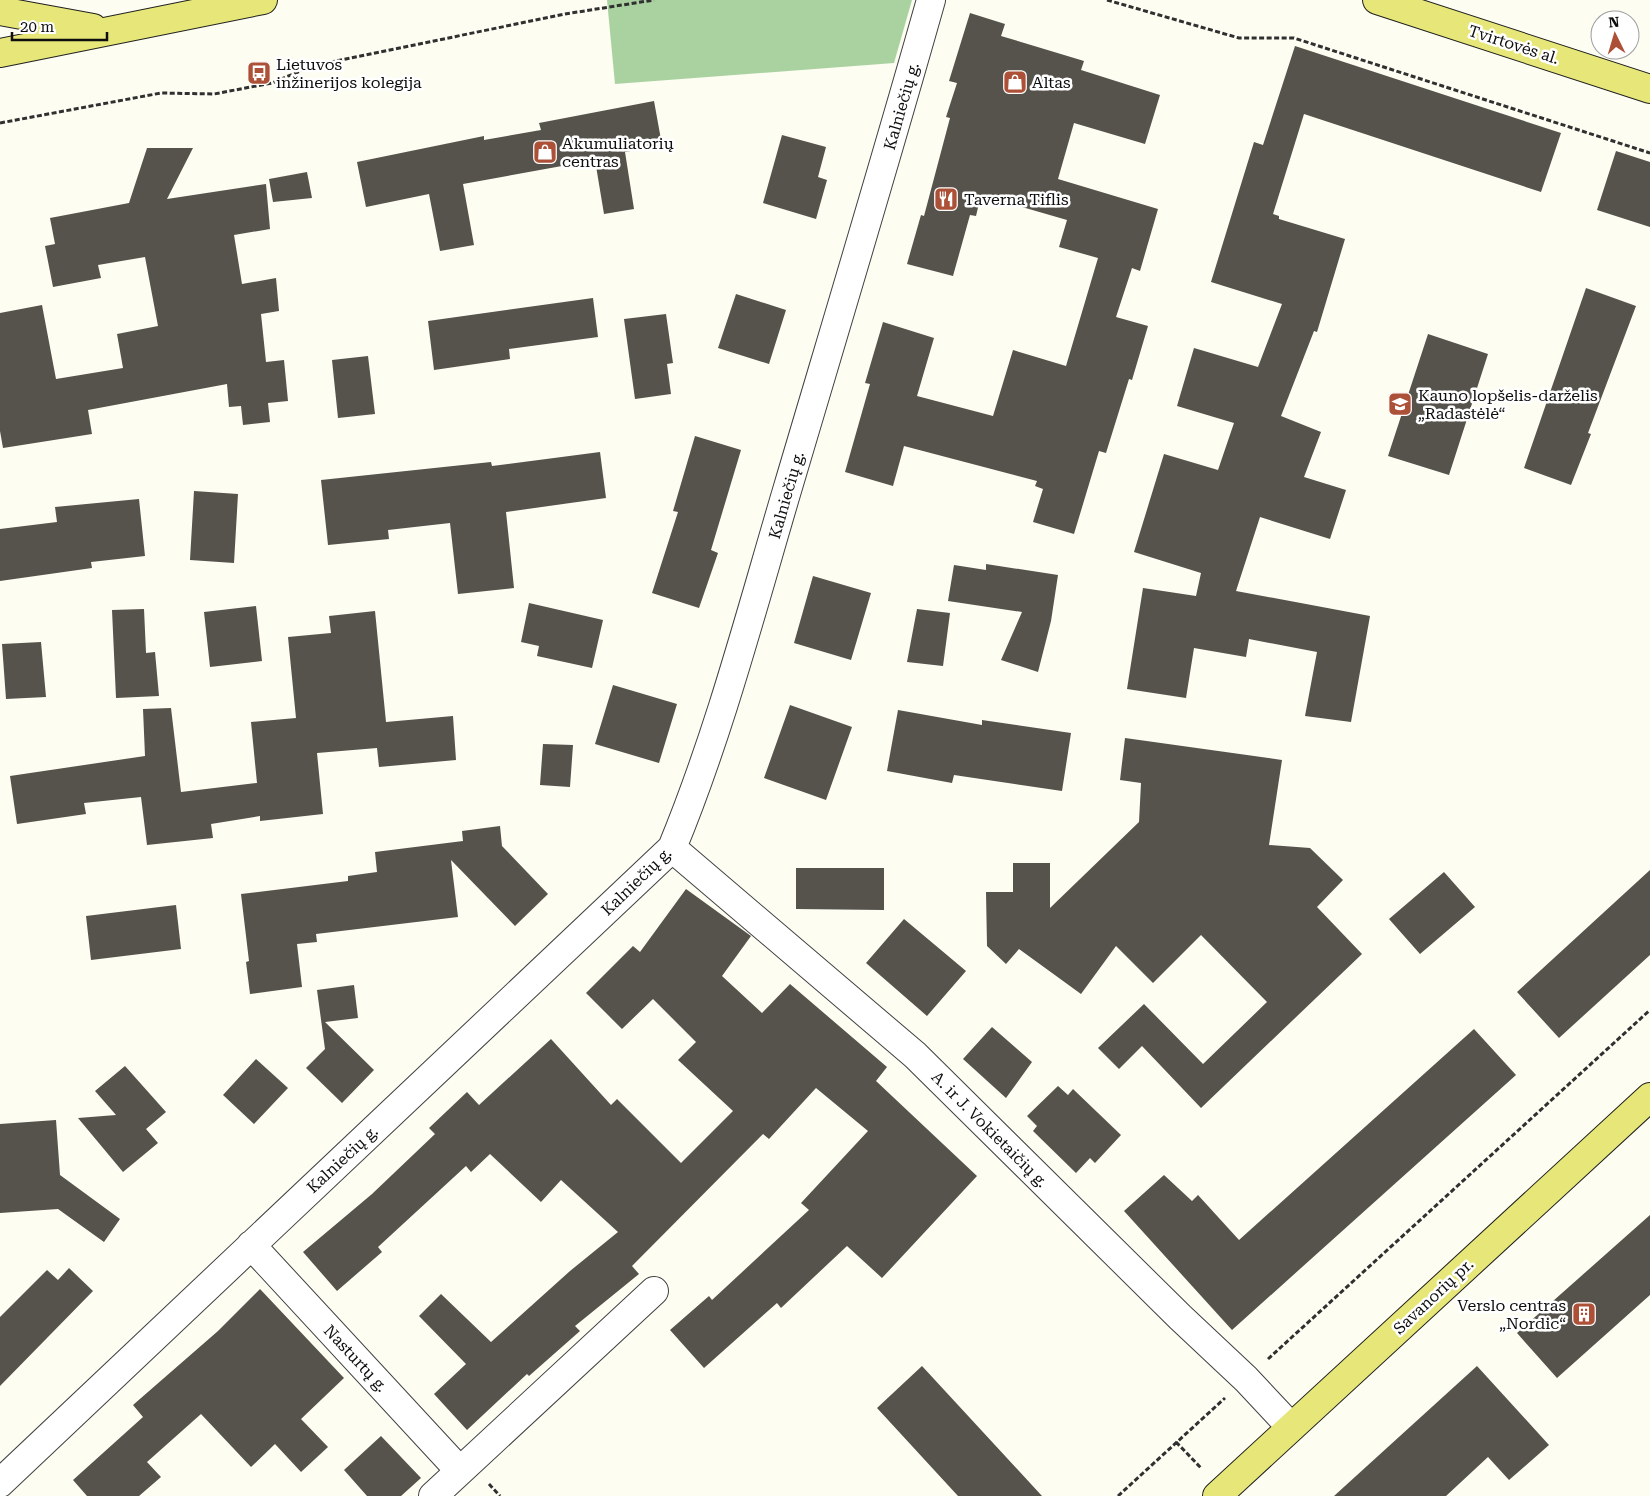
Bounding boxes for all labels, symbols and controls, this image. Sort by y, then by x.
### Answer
scale bar [12,10,108,42]
north arrow [1590,10,1640,60]
text: N [1608,14,1620,30]
text: 20 m [20,18,55,36]
street label: Tvirtovės al. [1466,21,1562,68]
place label: Lietuvos inžinerijos kolegija [276,55,422,92]
bus stop icon: Lietuvos inžinerijos kolegija [246,60,272,86]
street label: Kalniečių g. [880,60,923,152]
shop icon: Altas [1002,69,1028,95]
place label: Altas [1032,73,1071,92]
place label: Akumuliatorių centras [562,134,674,171]
shop icon: Akumuliatorių centras [532,139,558,165]
restaurant icon: Taverna Tiflis [933,186,959,212]
place label: Taverna Tiflis [964,190,1069,209]
place label: Kauno lopšelis-darželis „Radastėlė“ [1418,386,1598,423]
school or university icon: Kauno lopšelis-darželis „Radastėlė“ [1387,391,1413,417]
street label: Kalniečių g. [765,449,808,541]
street label: Kalniečių g. [597,843,675,919]
street label: A. ir J. Vokietaičių g. [928,1067,1052,1191]
street label: Kalniečių g. [303,1122,382,1197]
street label: Savanorių pr. [1389,1255,1477,1338]
place label: Verslo centras „Nordic“ [1457,1296,1566,1333]
building icon: Verslo centras „Nordic“ [1571,1301,1597,1327]
street label: Nasturtų g. [320,1321,391,1396]

